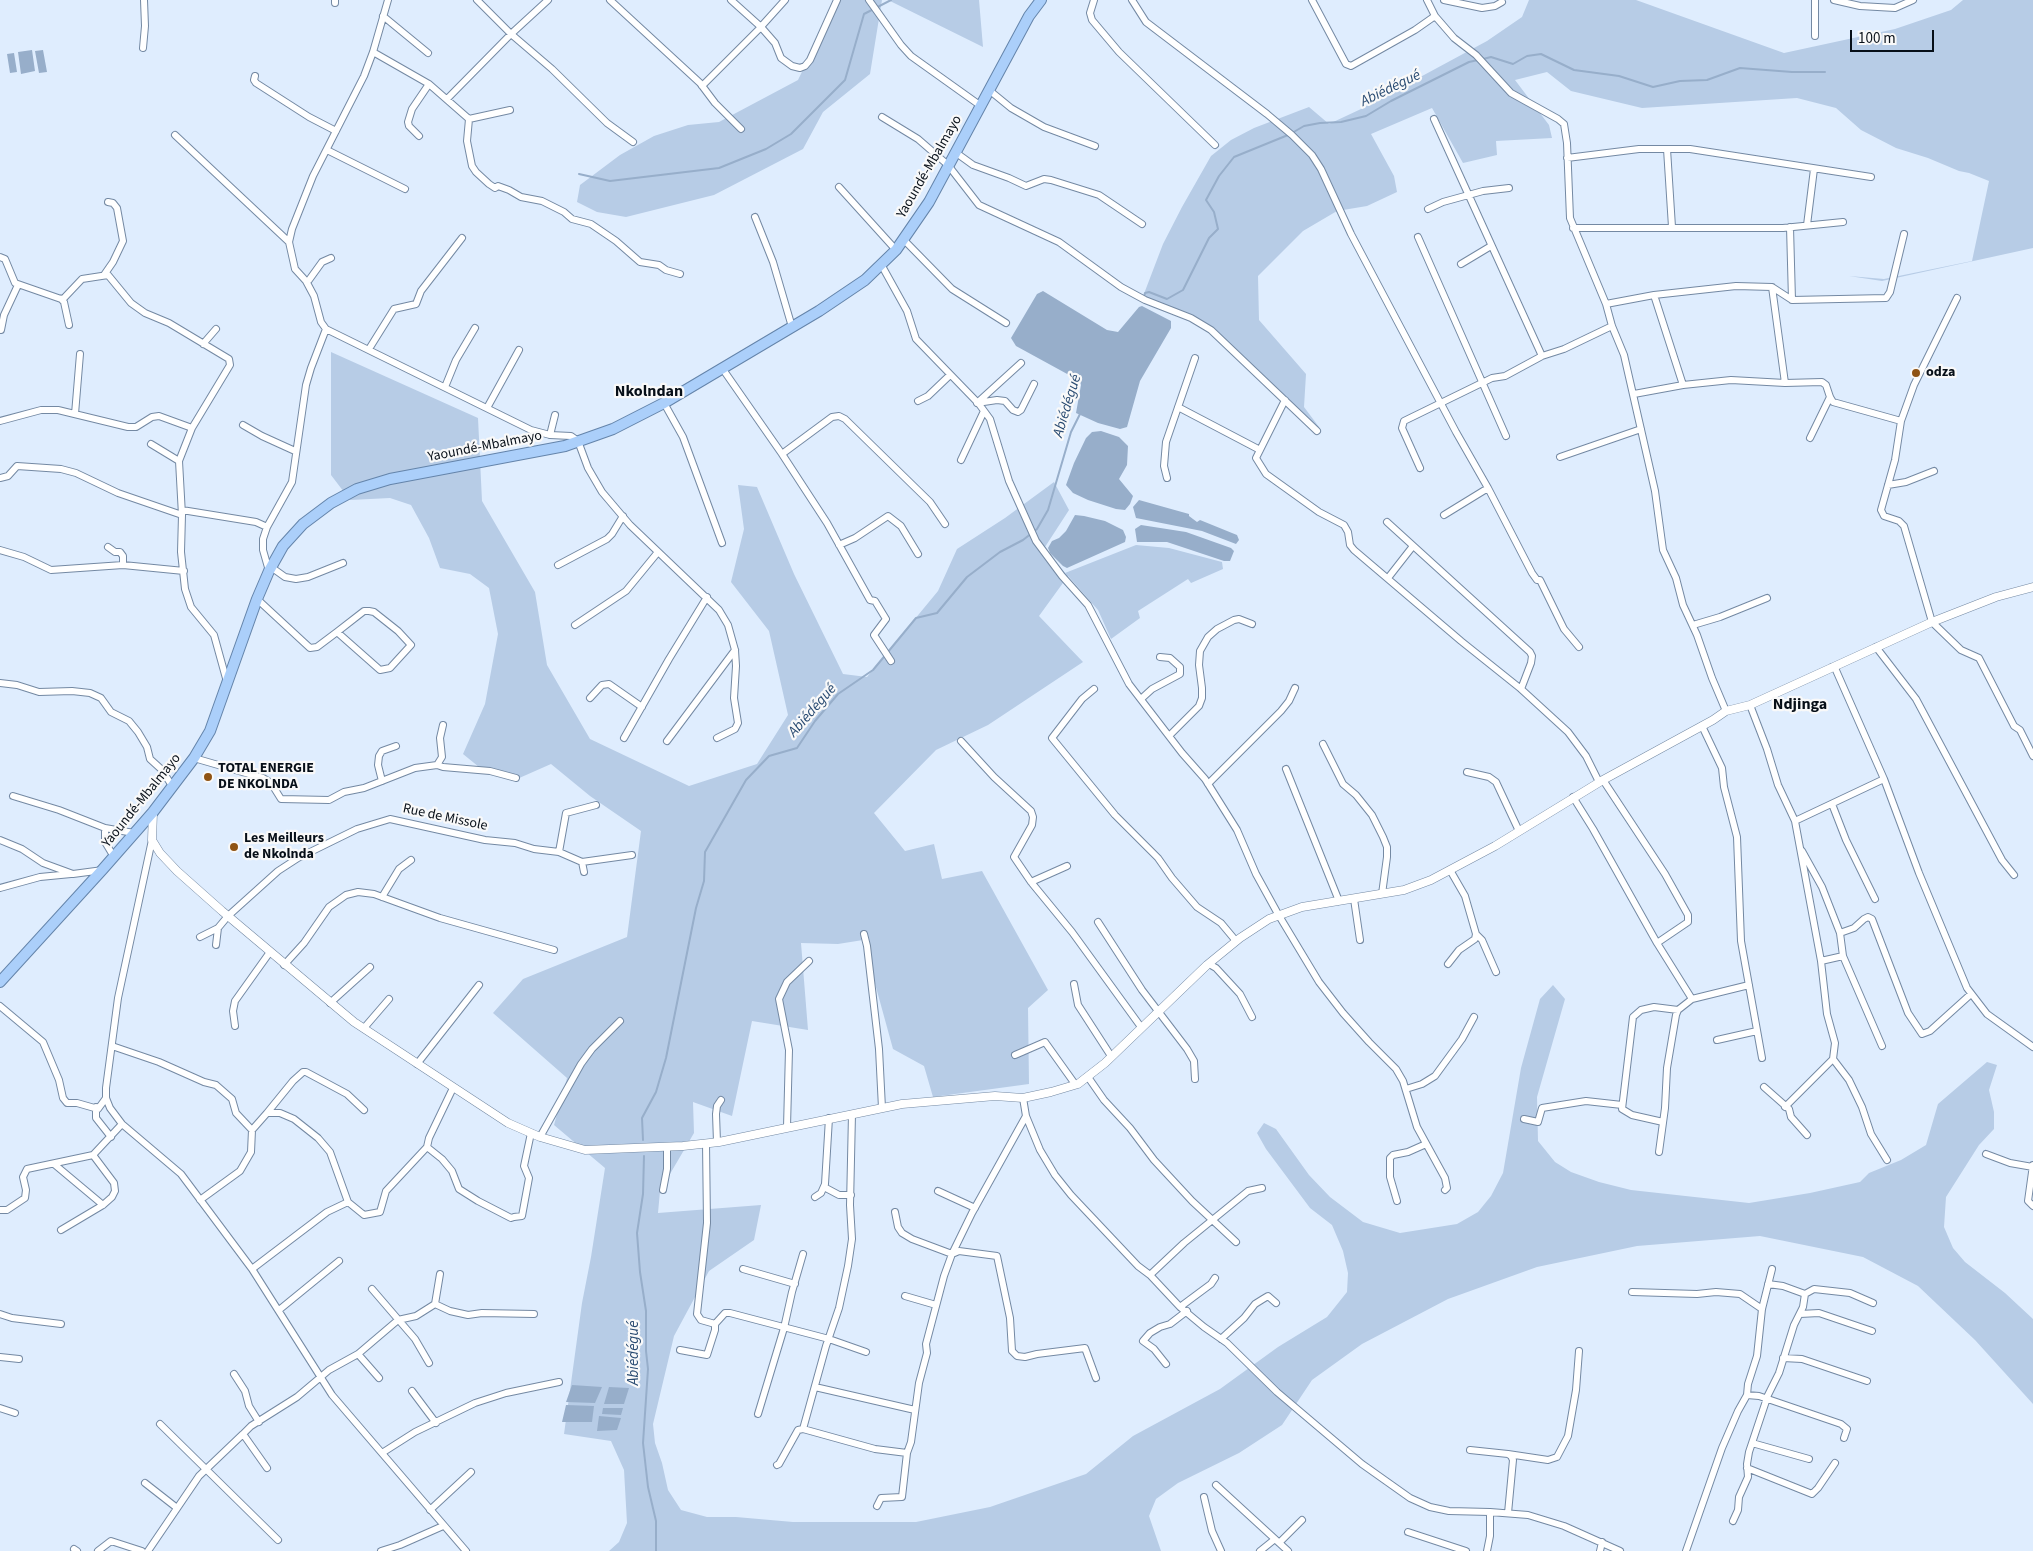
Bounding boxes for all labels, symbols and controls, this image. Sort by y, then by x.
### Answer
scale bar [1853,20,1937,52]
text: 100 m [1858,28,1896,49]
water label: Abiédégué [1358,67,1424,111]
street label: Yaoundé-Mbalmayo [894,113,966,221]
place label: odza [1926,365,1955,381]
marker: odza [1910,367,1922,379]
water label: Abiédégué [1050,372,1086,440]
district label: Nkolndan [615,382,683,402]
street label: Yaoundé-Mbalmayo [426,428,544,466]
water label: Abiédégué [785,681,841,741]
district label: Ndjinga [1773,695,1827,715]
street label: Yaoundé-Mbalmayo [99,751,185,851]
place label: TOTAL ENERGIE DE NKOLNDA [218,761,314,794]
marker: TOTAL ENERGIE DE NKOLNDA [202,771,214,783]
street label: Rue de Missole [401,801,489,835]
place label: Les Meilleurs de Nkolnda [244,831,324,864]
marker: Les Meilleurs de Nkolnda [228,841,240,853]
water label: Abiédégué [626,1321,644,1385]

